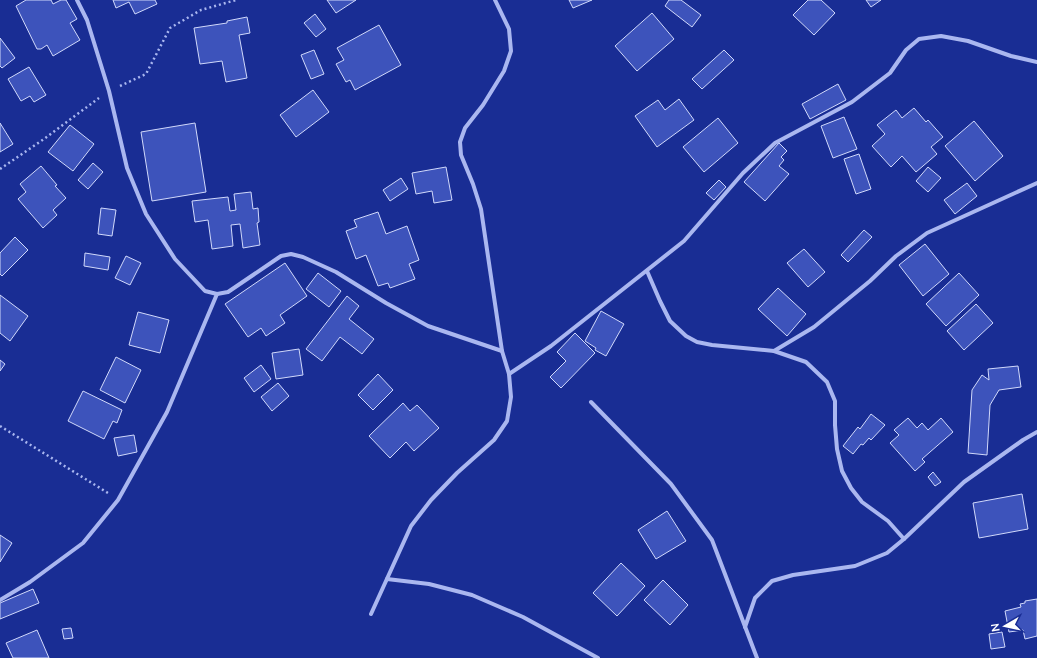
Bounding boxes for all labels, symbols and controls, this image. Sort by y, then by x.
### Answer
north arrow [985,606,1025,646]
text: N [988,622,1004,633]

